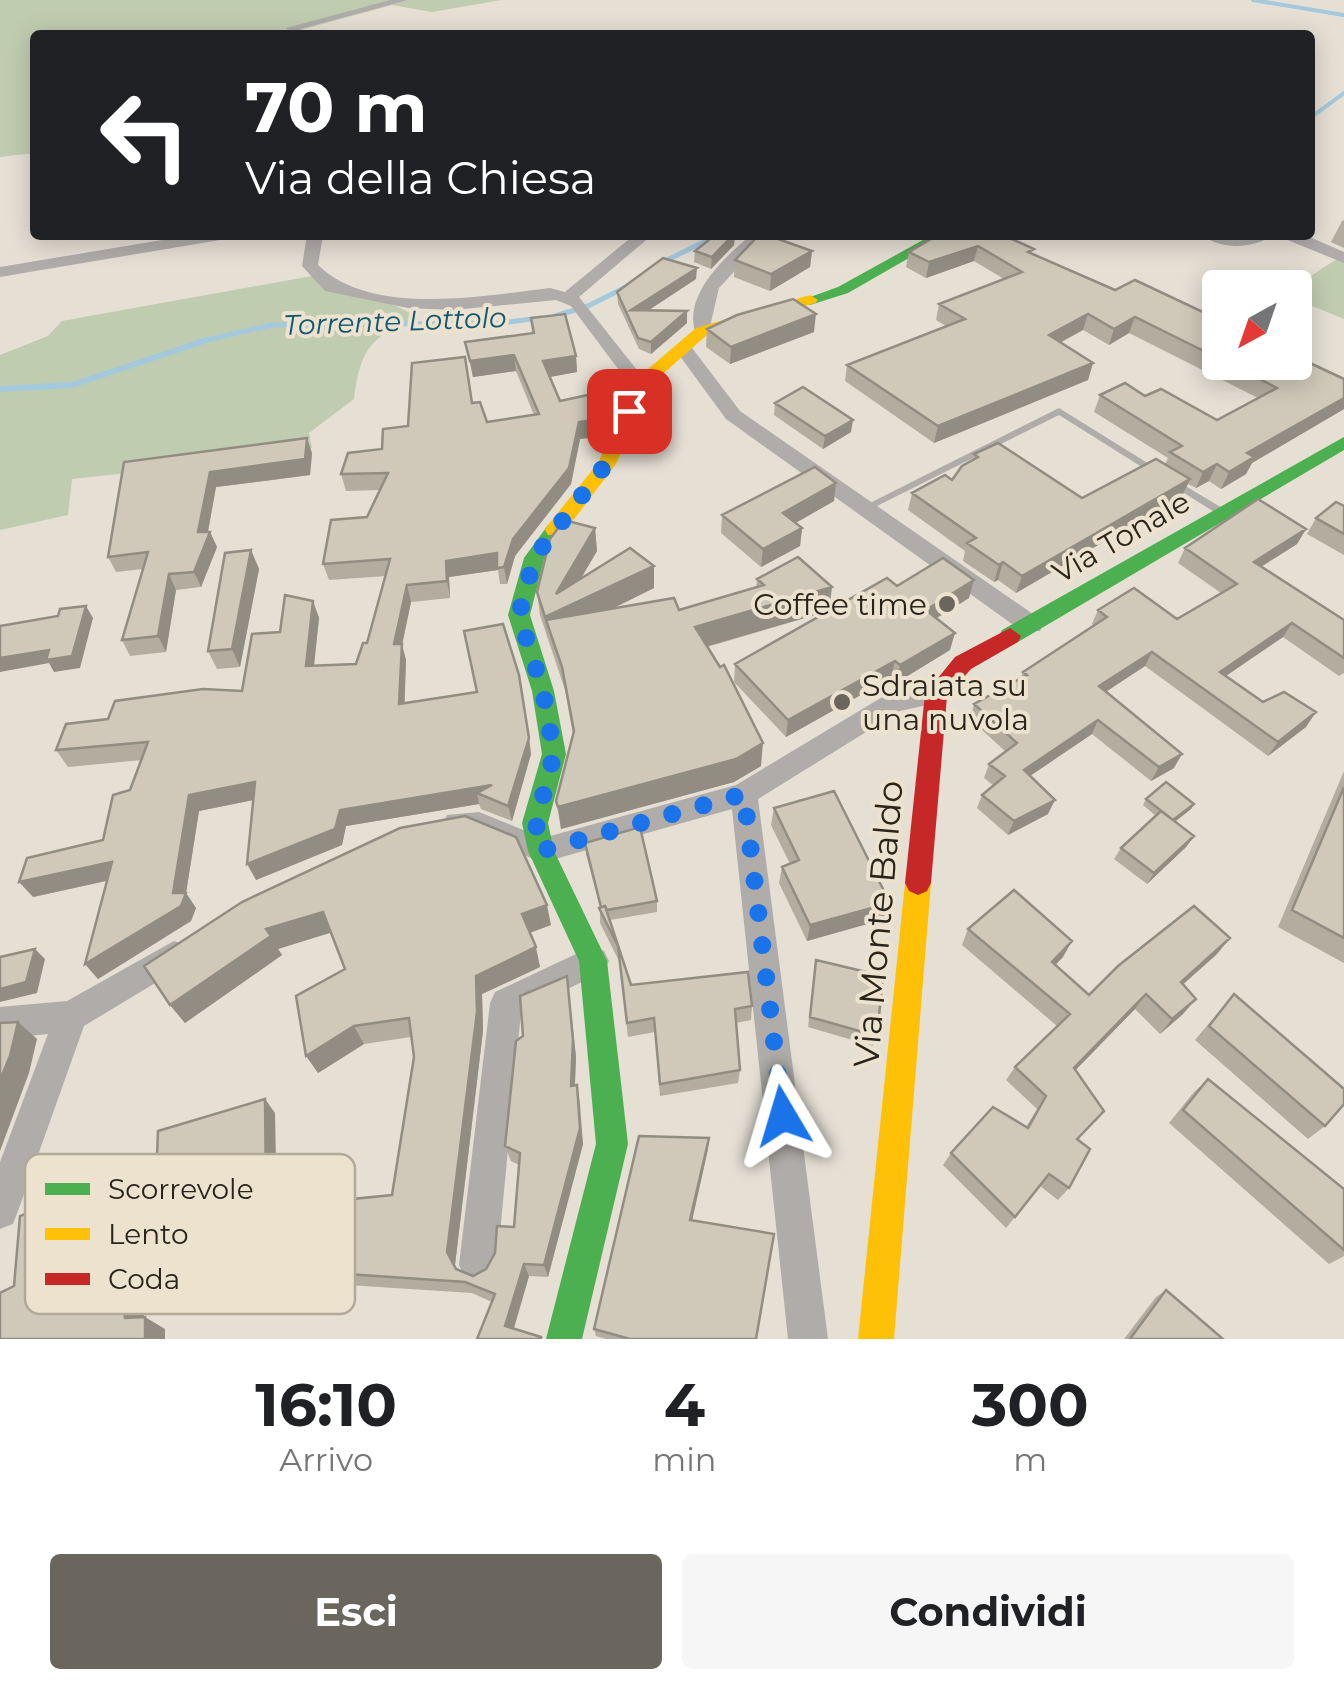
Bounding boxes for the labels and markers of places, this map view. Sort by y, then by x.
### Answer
pin [587,369,672,454]
place label: Coffee time [753,586,927,623]
marker: Coffee time [936,593,958,615]
place label: Sdraiata su una nuvola [862,667,1029,738]
marker: Sdraiata su una nuvola [831,691,853,713]

